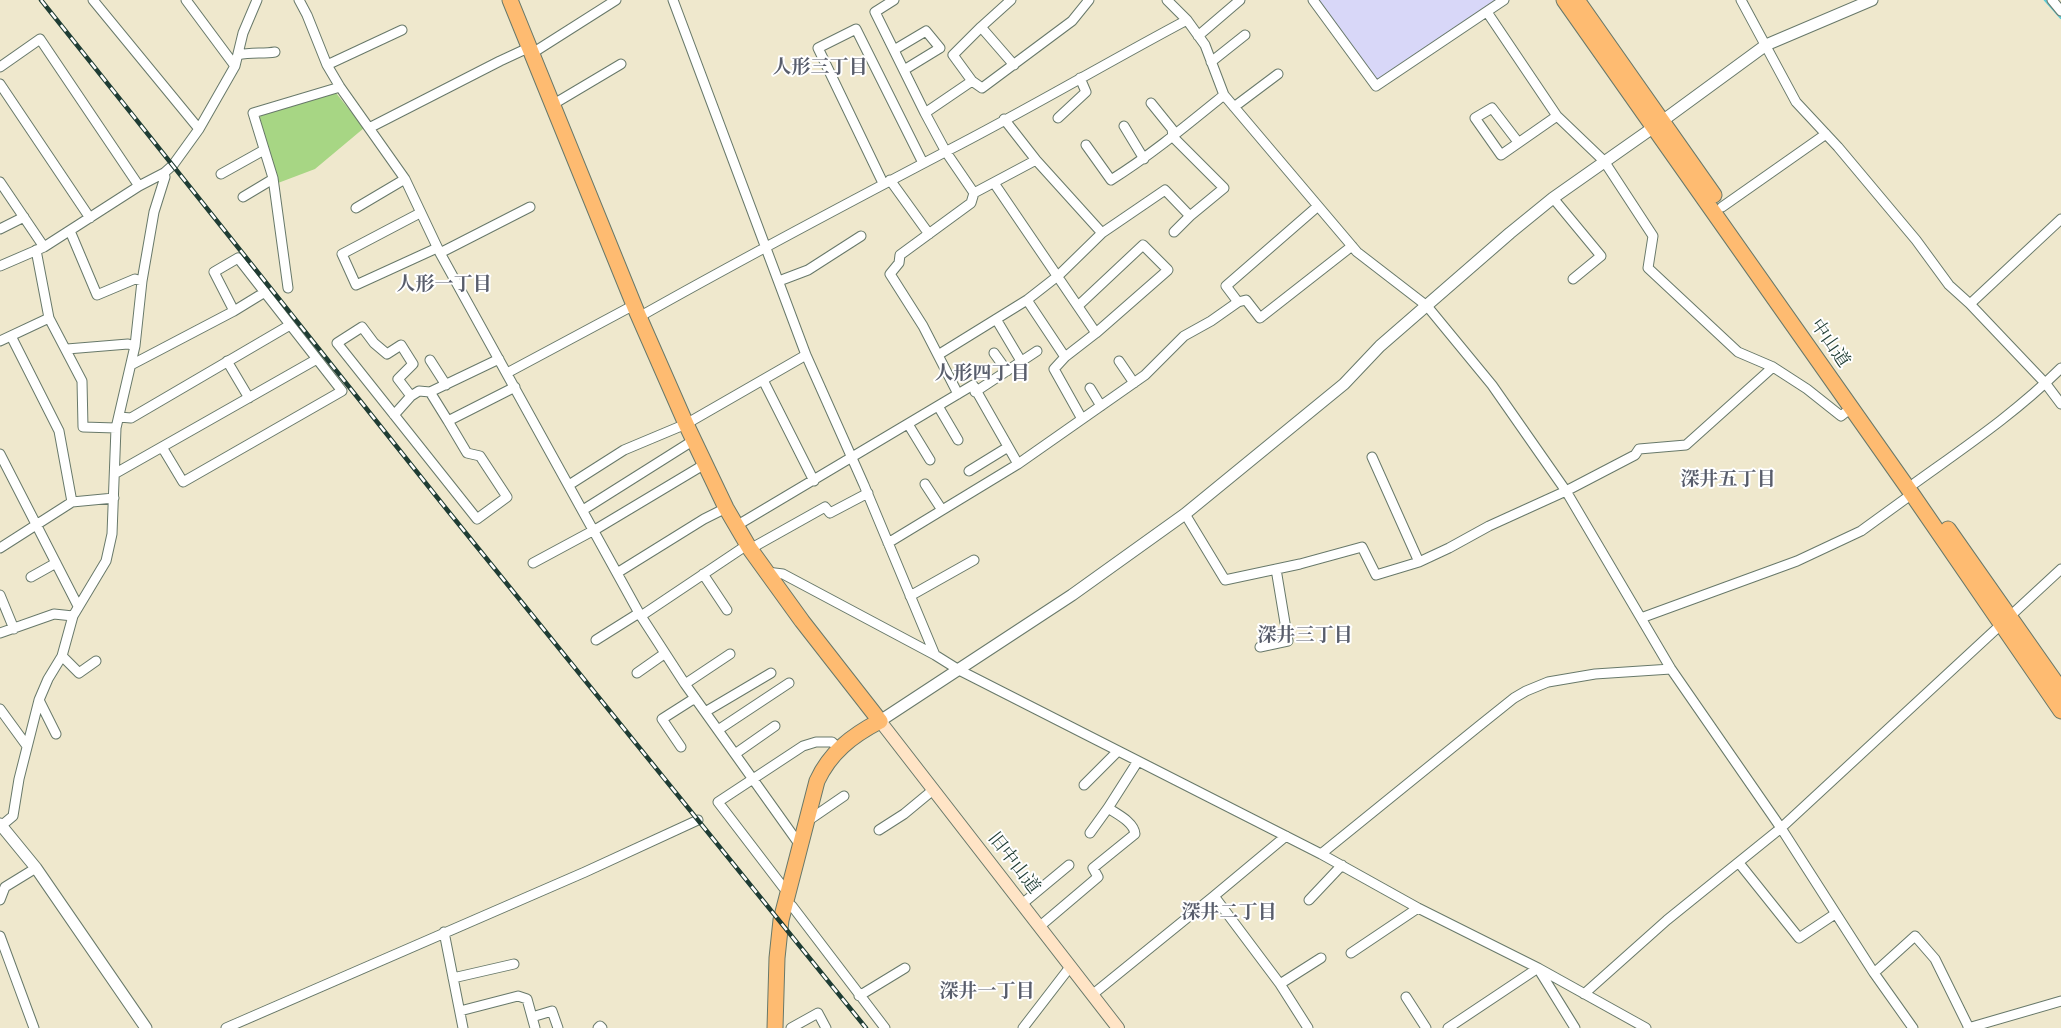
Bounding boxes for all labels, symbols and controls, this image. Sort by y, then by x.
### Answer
district label: 人形三丁目 [773,58,867,80]
district label: 人形一丁目 [397,275,491,297]
street label: 中山道 [1805,316,1853,372]
district label: 人形四丁目 [935,364,1029,386]
district label: 深井五丁目 [1681,470,1775,492]
district label: 深井三丁目 [1258,626,1352,648]
street label: 旧中山道 [982,829,1044,899]
district label: 深井二丁目 [1182,903,1276,925]
district label: 深井一丁目 [940,982,1034,1004]

